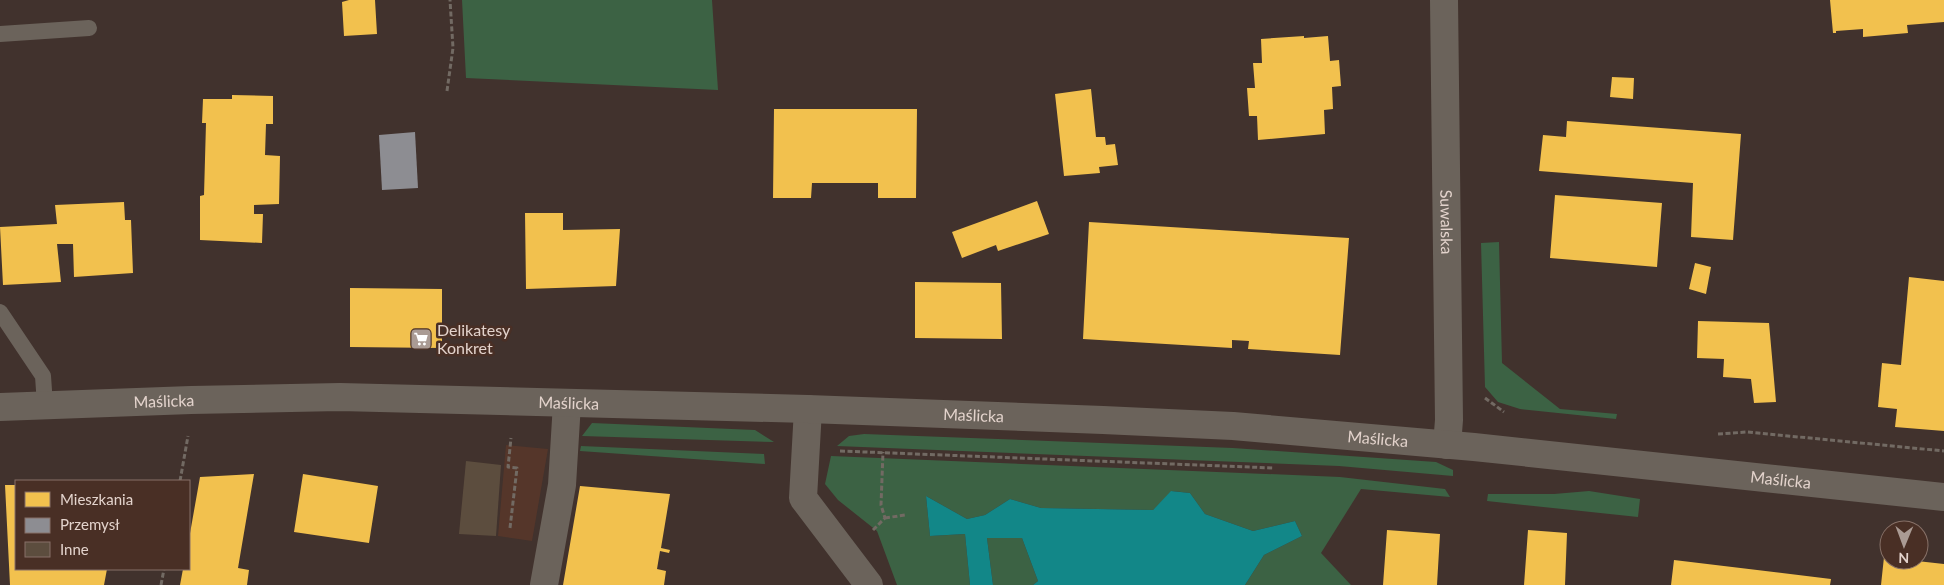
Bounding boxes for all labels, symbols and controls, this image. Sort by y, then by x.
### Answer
street label: Suwalska [1437,190,1457,254]
place label: Delikatesy Konkret [437,320,511,357]
supermarket icon: Delikatesy Konkret [409,327,433,351]
street label: Maślicka [133,390,195,411]
street label: Maślicka [538,392,599,413]
street label: Maślicka [943,404,1004,425]
street label: Maślicka [1347,426,1409,450]
street label: Maślicka [1749,466,1812,492]
legend [15,480,190,570]
text: Mieszkania [60,490,133,508]
text: Przemysł [60,515,120,533]
north arrow [1879,520,1929,570]
text: Inne [60,540,89,558]
text: N [1898,550,1909,567]

